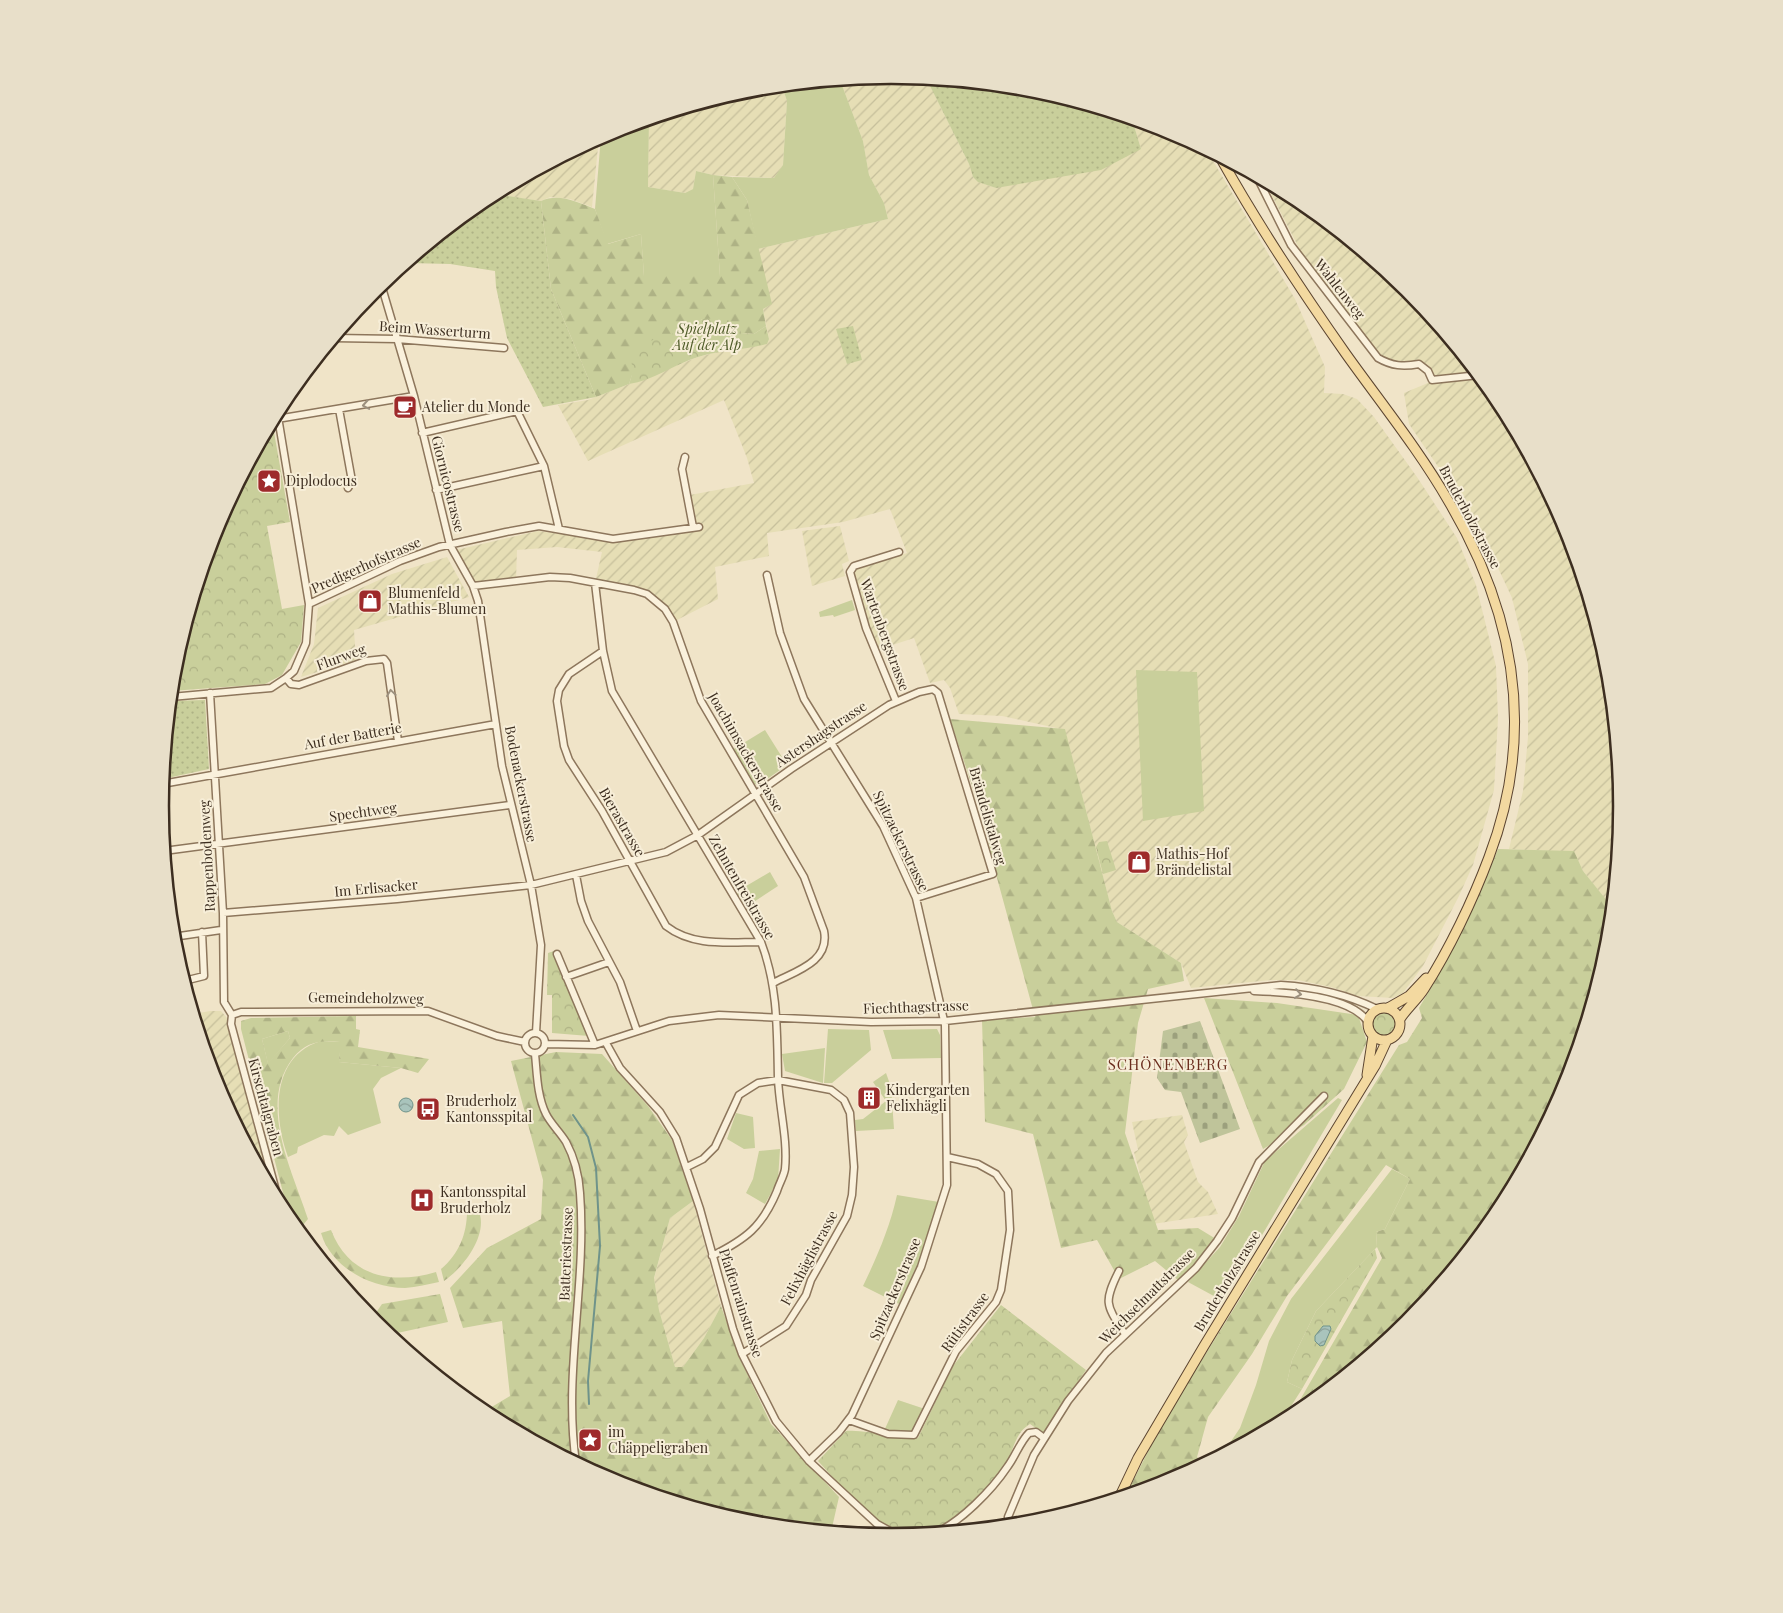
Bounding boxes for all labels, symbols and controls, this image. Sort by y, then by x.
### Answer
street label: Wahlenweg [1310,254,1370,323]
street label: Beim Wasserturm [379,316,492,343]
park label: Spielplatz Auf der Alp [671,319,741,354]
cafe icon: Atelier du Monde [392,394,418,420]
place label: Atelier du Monde [421,397,530,416]
one-way arrow [361,399,370,409]
street label: Giornicostrasse [427,434,470,534]
street label: Bruderholzstrasse [1435,462,1506,572]
place icon: Diplodocus [256,468,282,494]
place label: Diplodocus [286,471,357,490]
street label: Predigerhofstrasse [308,532,424,597]
street label: Wartenbergstrasse [856,575,915,694]
place label: Blumenfeld Mathis-Blumen [388,583,487,618]
shop icon: Blumenfeld Mathis-Blumen [357,588,383,614]
street label: Flurweg [313,639,369,674]
one-way arrow [387,688,397,697]
street label: Joachimsackerstrasse [704,688,788,815]
street label: Astershagstrasse [771,696,870,772]
street label: Auf der Batterie [302,718,403,754]
street label: Bodenackerstrasse [501,724,542,844]
street label: Brändelistalweg [965,765,1012,868]
street label: Bierastrasse [595,784,650,860]
street label: Spitzackerstrasse [869,787,934,894]
street label: Spechtweg [328,797,398,826]
street label: Rappenbodenweg [194,799,219,912]
street label: Zehntenfreistrasse [705,831,780,943]
place label: Mathis-Hof Brändelistal [1156,844,1232,879]
shop icon: Mathis-Hof Brändelistal [1126,849,1152,875]
street label: Im Erlisacker [333,874,419,901]
street label: Gemeindeholzweg [308,987,425,1008]
one-way arrow [1294,989,1303,999]
street label: Fiechthagstrasse [863,995,969,1018]
district label: SCHÖNENBERG [1108,1054,1228,1074]
street label: Kirschtalgraben [244,1056,289,1159]
place label: Kindergarten Felixhägli [886,1080,971,1115]
building icon: Kindergarten Felixhägli [856,1085,882,1111]
place label: Bruderholz Kantonsspital [446,1091,532,1126]
bus stop icon: Bruderholz Kantonsspital [415,1096,441,1122]
place label: Kantonsspital Bruderholz [440,1182,526,1217]
hospital icon: Kantonsspital Bruderholz [409,1187,435,1213]
street label: Batteriestrasse [554,1207,577,1301]
street label: Felixhäglistrasse [776,1207,842,1308]
street label: Bruderholzstrasse [1189,1227,1264,1335]
street label: Spitzackerstrasse [864,1235,925,1343]
street label: Weichselmattstrasse [1094,1244,1199,1348]
street label: Pfaffenrainstrasse [715,1246,768,1360]
street label: Rütistrasse [936,1288,993,1356]
place label: im Chäppeligraben [608,1422,709,1457]
place icon: im Chäppeligraben [577,1427,603,1453]

